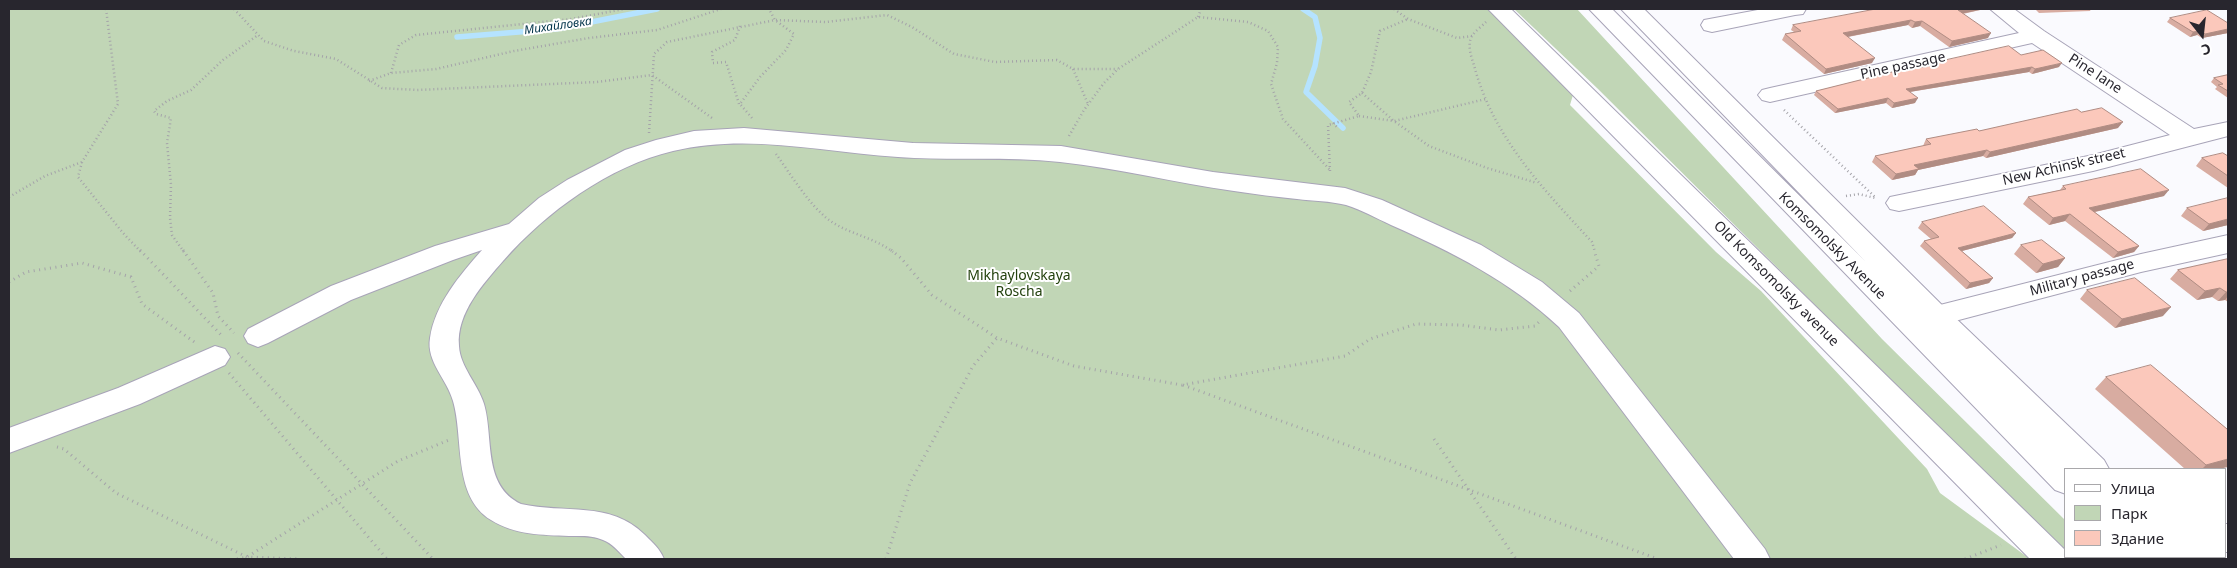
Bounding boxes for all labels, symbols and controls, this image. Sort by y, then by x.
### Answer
north arrow [2177,10,2227,60]
water label: Михайловка [523,14,593,38]
text: С [2199,40,2213,60]
street label: Pine passage [1859,49,1947,83]
street label: Pine lane [2065,51,2125,97]
street label: New Achinsk street [2001,145,2127,189]
street label: Komsomolsky Avenue [1775,189,1889,303]
street label: Old Komsomolsky avenue [1710,218,1842,350]
street label: Military passage [2028,256,2136,300]
park label: Mikhaylovskaya Roscha [967,268,1071,300]
legend [2064,468,2227,558]
text: Улица [2111,478,2155,498]
text: Парк [2111,503,2147,523]
text: Здание [2111,528,2164,548]

